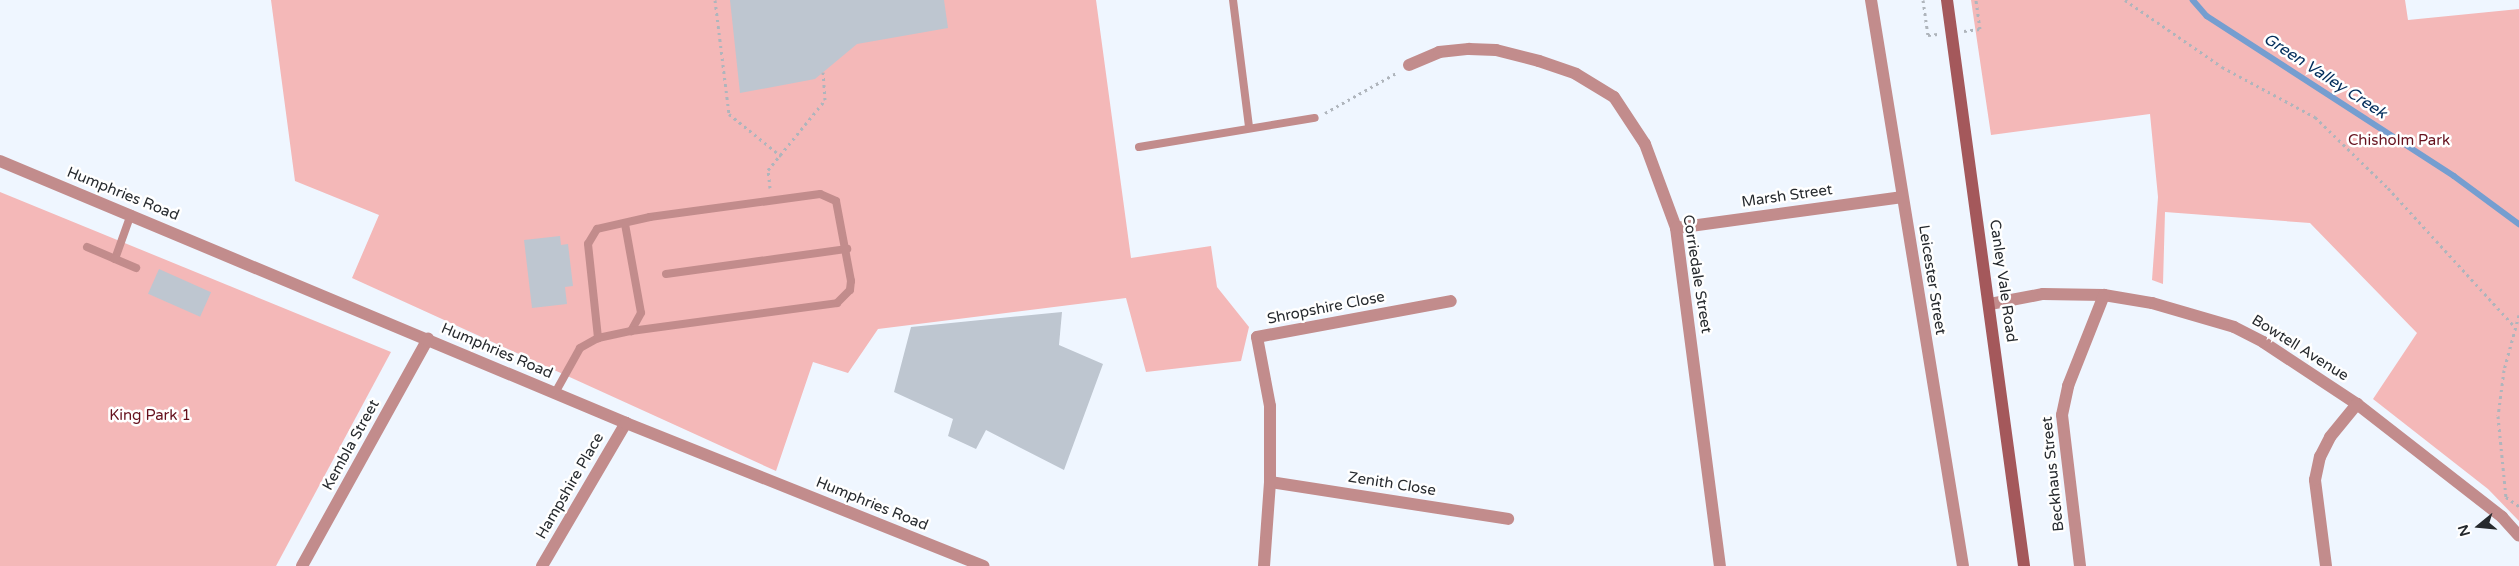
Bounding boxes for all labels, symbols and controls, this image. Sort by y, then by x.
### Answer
water label: Green Valley Creek [2260,29,2390,123]
park label: Chisholm Park [2348,132,2450,150]
street label: Humphries Road [64,163,182,225]
street label: Marsh Street [1740,181,1834,211]
street label: Corriedale Street [1679,213,1715,335]
street label: Canley Vale Road [1985,218,2021,344]
street label: Leicester Street [1914,224,1950,336]
street label: Shropshire Close [1266,288,1386,328]
street label: Bowtell Avenue [2248,311,2352,385]
street label: Humphries Road [439,319,555,383]
street label: Kembla Street [319,397,383,493]
park label: King Park 1 [109,407,191,425]
street label: Beckhaus Street [2038,416,2068,532]
street label: Hampshire Place [532,430,608,542]
street label: Zenith Close [1347,468,1437,500]
street label: Humphries Road [813,473,931,535]
north arrow [2454,501,2504,551]
text: N [2454,523,2474,538]

